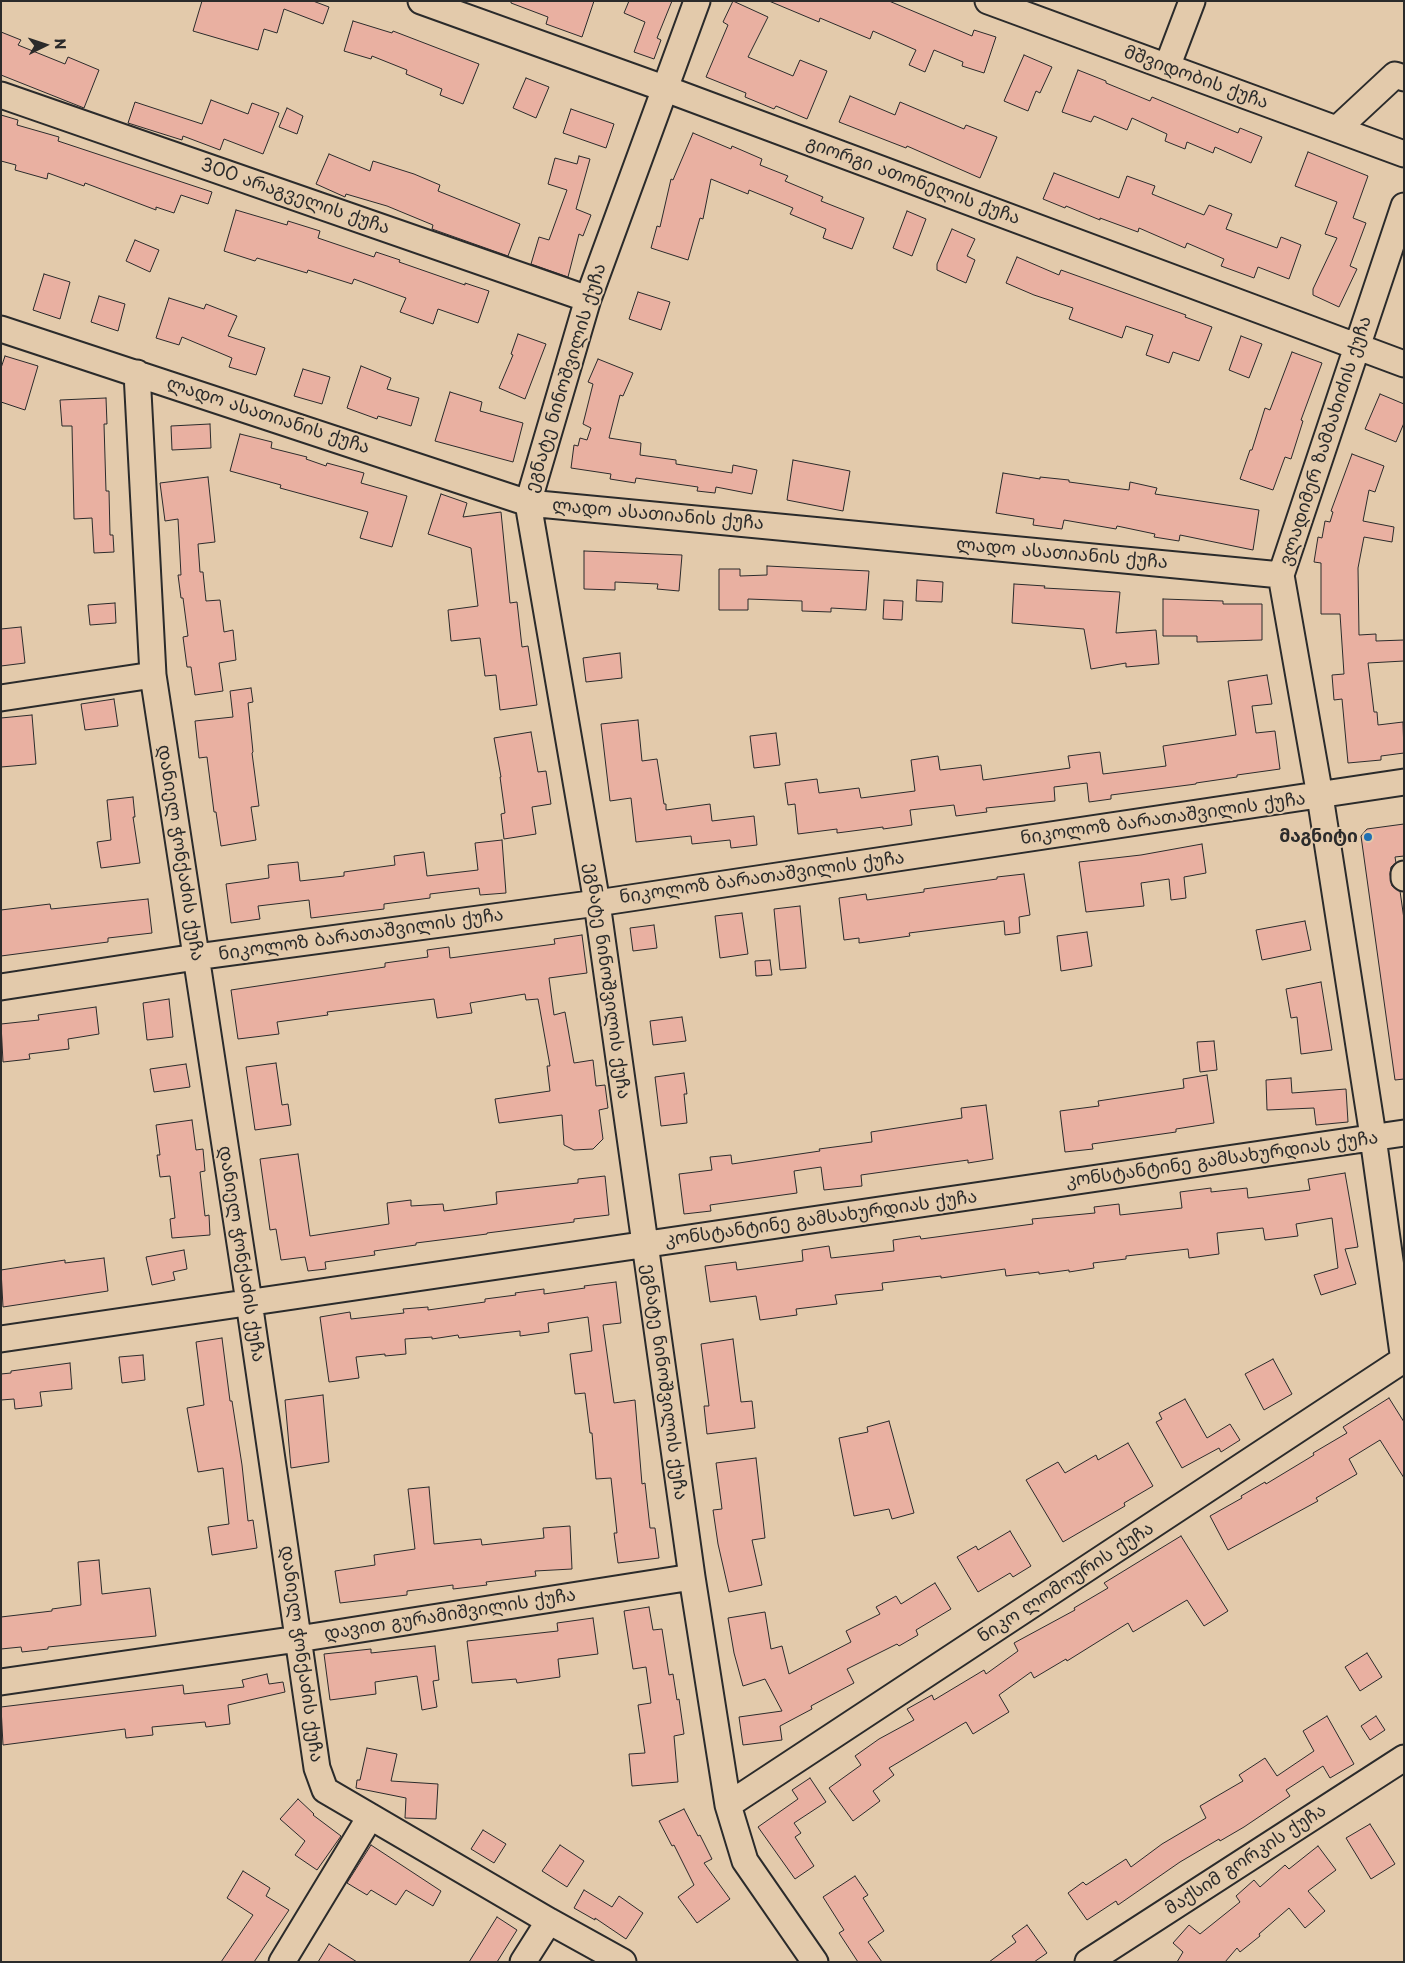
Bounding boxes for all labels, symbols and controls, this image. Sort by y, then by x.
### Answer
north arrow [20,20,70,70]
text: N [50,38,71,50]
street label: მშვიდობის ქუჩა [1121,42,1271,114]
street label: გიორგი ათონელის ქუჩა [803,132,1023,230]
street label: 300 არაგველის ქუჩა [198,154,392,240]
street label: ეგნატე ნინოშვილის ქუჩა [521,261,611,495]
street label: ვლადიმერ ზამბახიძის ქუჩა [1275,313,1377,569]
street label: ლადო ასათიანის ქუჩა [164,373,372,459]
street label: ლადო ასათიანის ქუჩა [551,495,765,535]
street label: ლადო ასათიანის ქუჩა [955,534,1169,574]
street label: დანიელ ჭონქაძის ქუჩა [152,743,208,963]
street label: ნიკოლოზ ბარათაშვილის ქუჩა [1019,788,1307,850]
place label: მაგნიტი [1279,826,1358,848]
marker: მაგნიტი [1362,831,1374,843]
street label: ნიკოლოზ ბარათაშვილის ქუჩა [618,847,906,909]
street label: ეგნატე ნინოშვილის ქუჩა [580,861,634,1101]
street label: ნიკოლოზ ბარათაშვილის ქუჩა [217,904,505,966]
street label: კონსტანტინე გამსახურდიას ქუჩა [1064,1127,1380,1193]
street label: დანიელ ჭონქაძის ქუჩა [213,1144,269,1364]
street label: კონსტანტინე გამსახურდიას ქუჩა [663,1186,979,1252]
street label: ეგნატე ნინოშვილის ქუჩა [637,1262,691,1502]
street label: ნიკო ლომოურის ქუჩა [974,1518,1158,1648]
street label: დანიელ ჭონქაძის ქუჩა [275,1544,327,1764]
street label: დავით გურამიშვილის ქუჩა [323,1584,577,1646]
street label: მაქსიმ გორკის ქუჩა [1161,1800,1331,1920]

